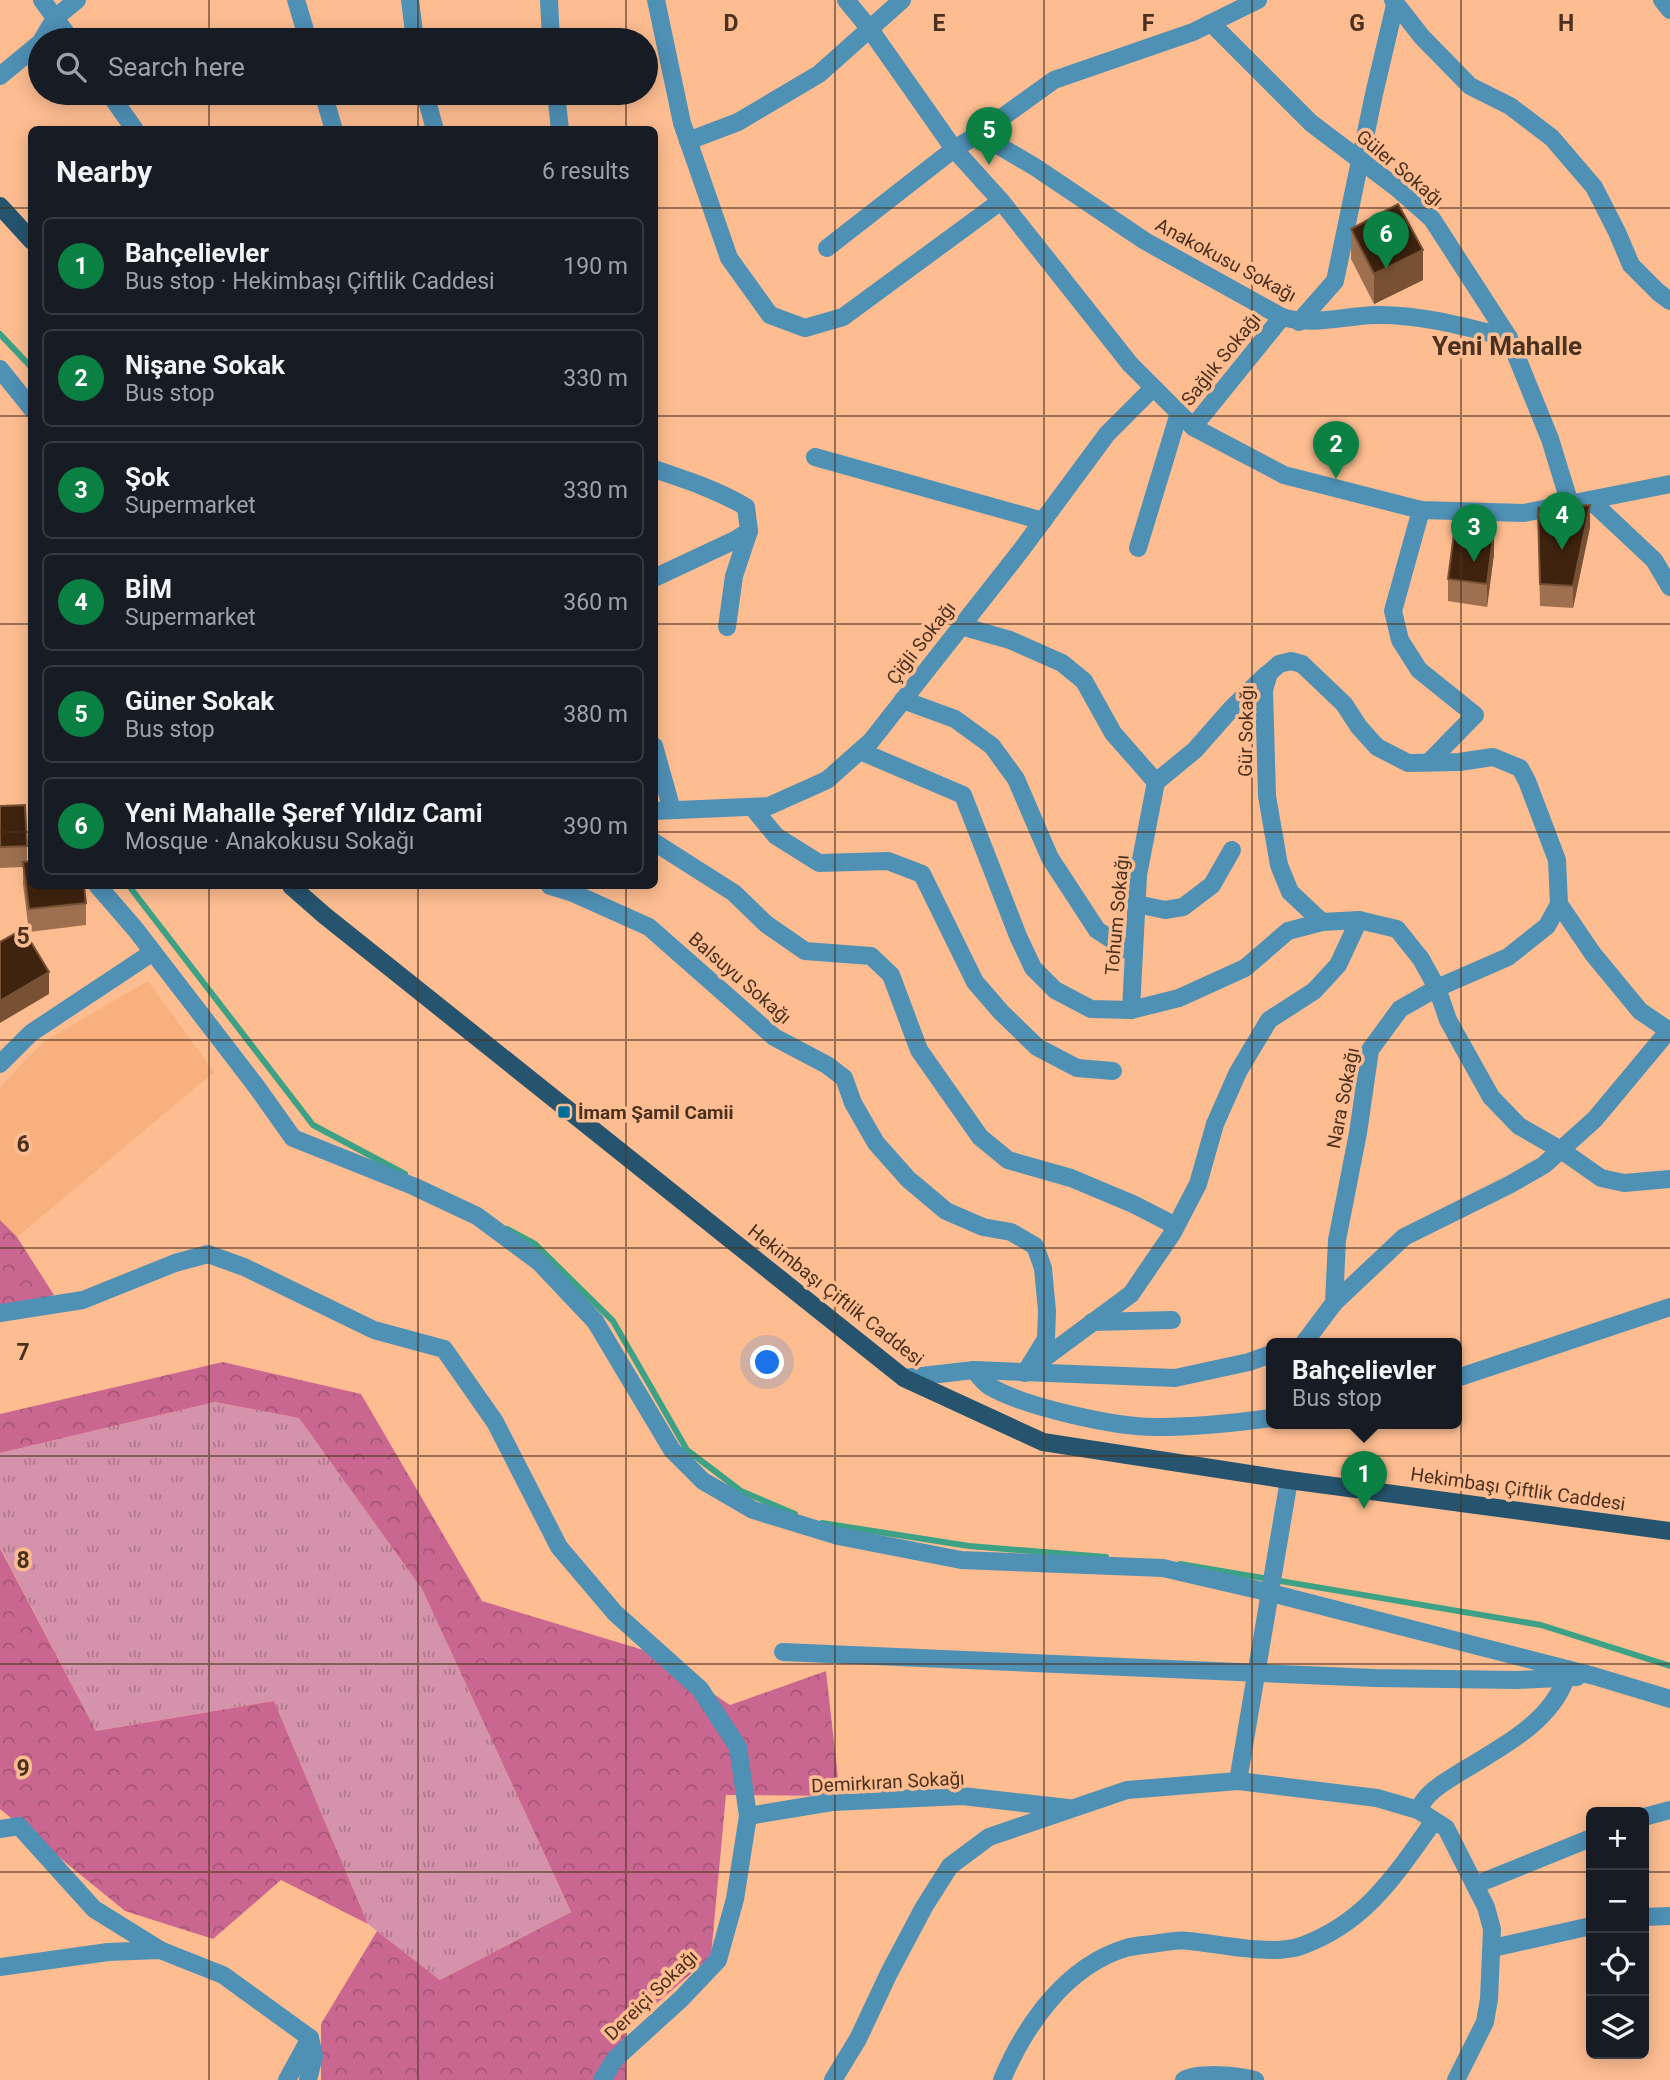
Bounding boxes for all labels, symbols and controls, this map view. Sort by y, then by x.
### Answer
text: D [724,10,738,37]
text: E [933,10,946,37]
text: F [1142,10,1155,37]
text: G [1349,10,1365,37]
text: H [1558,10,1574,37]
search box [28,28,658,105]
icon: search [52,48,90,86]
text: Search here [108,52,245,82]
pin: 5 [966,107,1012,165]
street label: Güler Sokağı [1352,125,1448,211]
text: Nearby [56,154,152,189]
text: 6 results [542,158,630,185]
pin: 6 [1363,211,1409,269]
street label: Anakokusu Sokağı [1152,213,1300,307]
text: Bahçelievler [125,238,269,268]
text: 1 [74,253,88,280]
text: 190 m [563,253,628,280]
text: Bus stop · Hekimbaşı Çiftlik Caddesi [125,268,495,295]
street label: Sağlık Sokağı [1176,308,1266,410]
district label: Yeni Mahalle [1432,331,1582,361]
text: Nişane Sokak [125,350,285,380]
text: 2 [74,365,88,392]
text: 330 m [563,365,628,392]
text: Bus stop [125,380,215,407]
pin: 2 [1313,421,1359,479]
text: Şok [125,462,170,492]
text: 3 [74,477,88,504]
text: 330 m [563,477,628,504]
text: Supermarket [125,492,256,519]
pin: 4 [1539,492,1585,550]
pin: 3 [1451,504,1497,562]
text: BİM [125,574,172,604]
text: 4 [74,589,88,616]
text: 360 m [563,589,628,616]
street label: Çiğli Sokağı [881,597,961,689]
text: Supermarket [125,604,256,631]
street label: Gür Sokağı [1234,685,1258,777]
text: Güner Sokak [125,686,274,716]
text: 5 [74,701,88,728]
text: 380 m [563,701,628,728]
text: Bus stop [125,716,215,743]
text: Yeni Mahalle Şeref Yıldız Cami [125,798,483,828]
text: 6 [74,813,88,840]
text: 390 m [563,813,628,840]
text: Mosque · Anakokusu Sokağı [125,828,415,855]
street label: Tohum Sokağı [1100,854,1134,976]
text: 5 [16,923,30,950]
street label: Balsuyu Sokağı [684,927,796,1029]
street label: Nara Sokağı [1322,1046,1364,1150]
place label: İmam Şamil Camii [578,1101,734,1124]
marker: İmam Şamil Camii [556,1104,572,1120]
text: 6 [16,1131,30,1158]
street label: Hekimbaşı Çiftlik Caddesi [744,1219,928,1371]
popup [1266,1338,1462,1429]
text: 7 [16,1339,30,1366]
your location [750,1345,784,1379]
text: Bahçelievler [1292,1355,1436,1385]
text: Bus stop [1292,1385,1382,1412]
pin: 1 [1341,1451,1387,1509]
street label: Hekimbaşı Çiftlik Caddesi [1409,1463,1627,1515]
text: 8 [16,1547,30,1574]
text: 9 [16,1755,30,1782]
street label: Demirkıran Sokağı [811,1766,965,1798]
map controls [1586,1807,1649,2059]
button: + [1586,1807,1649,1870]
button: − [1586,1870,1649,1933]
button: locate [1586,1933,1649,1996]
street label: Dereiçi Sokağı [600,1945,702,2045]
button: layers [1586,1996,1649,2059]

